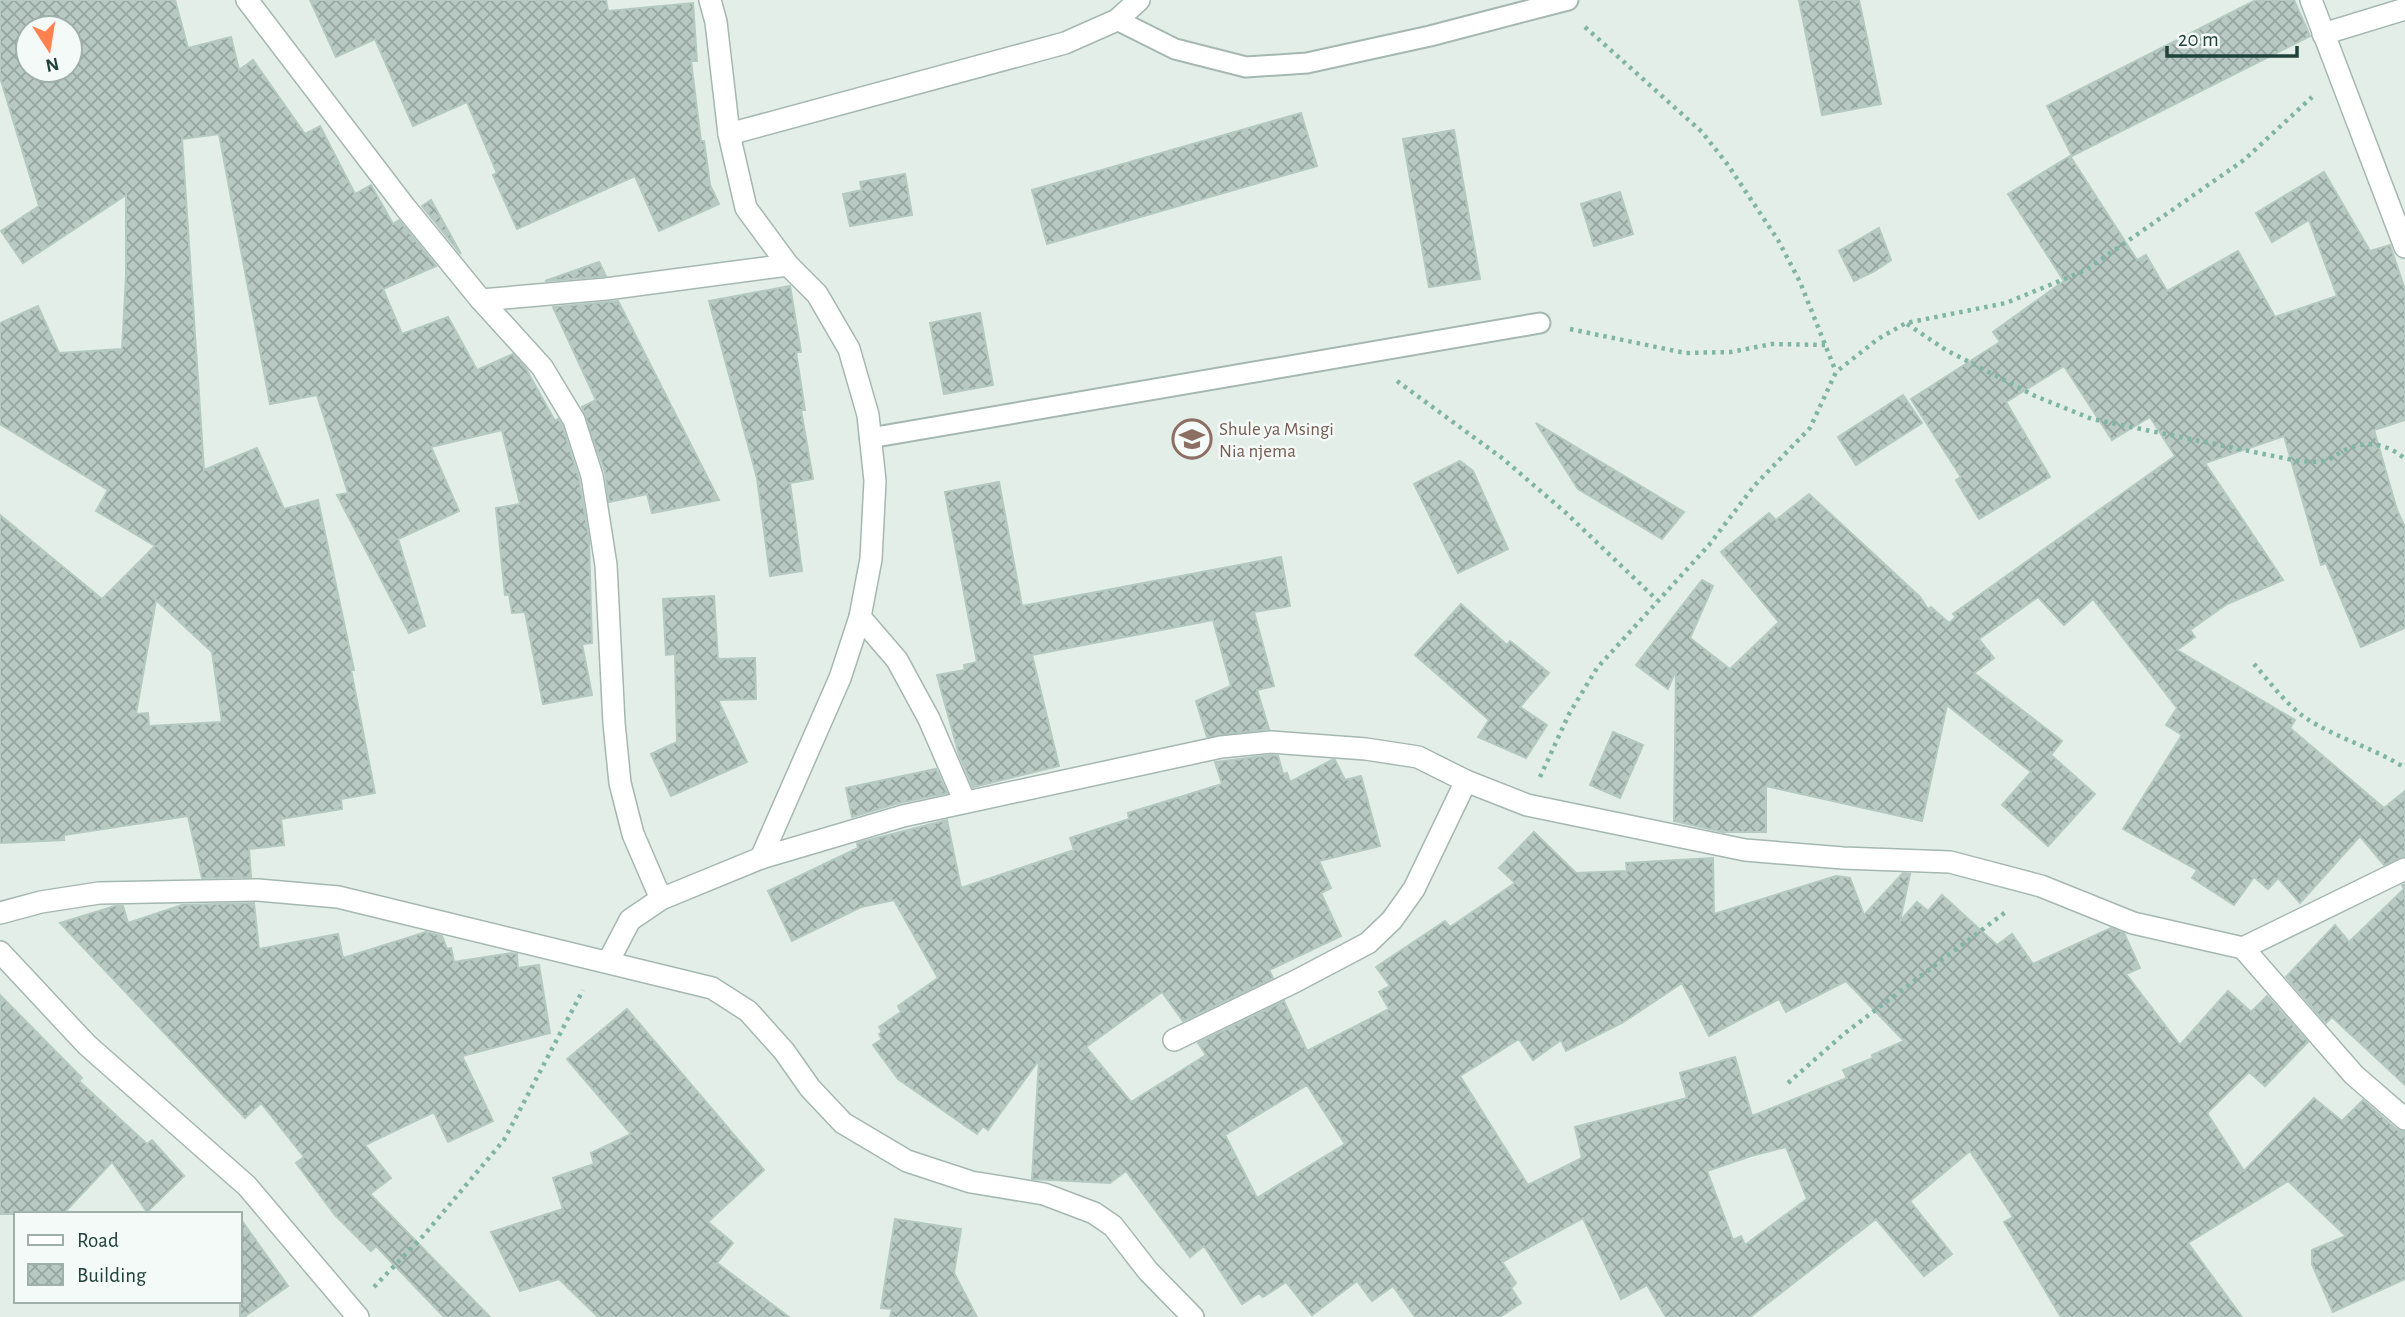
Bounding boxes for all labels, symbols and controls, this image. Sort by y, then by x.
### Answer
north arrow [14,14,84,84]
scale bar [2167,14,2296,58]
text: 20 m [2178,29,2219,50]
text: N [44,53,61,75]
school or university icon: Shule ya Msingi Nia njema [1171,418,1213,460]
place label: Shule ya Msingi Nia njema [1219,420,1334,461]
legend [14,1212,242,1303]
text: Road [77,1230,119,1251]
text: Building [77,1265,147,1286]

